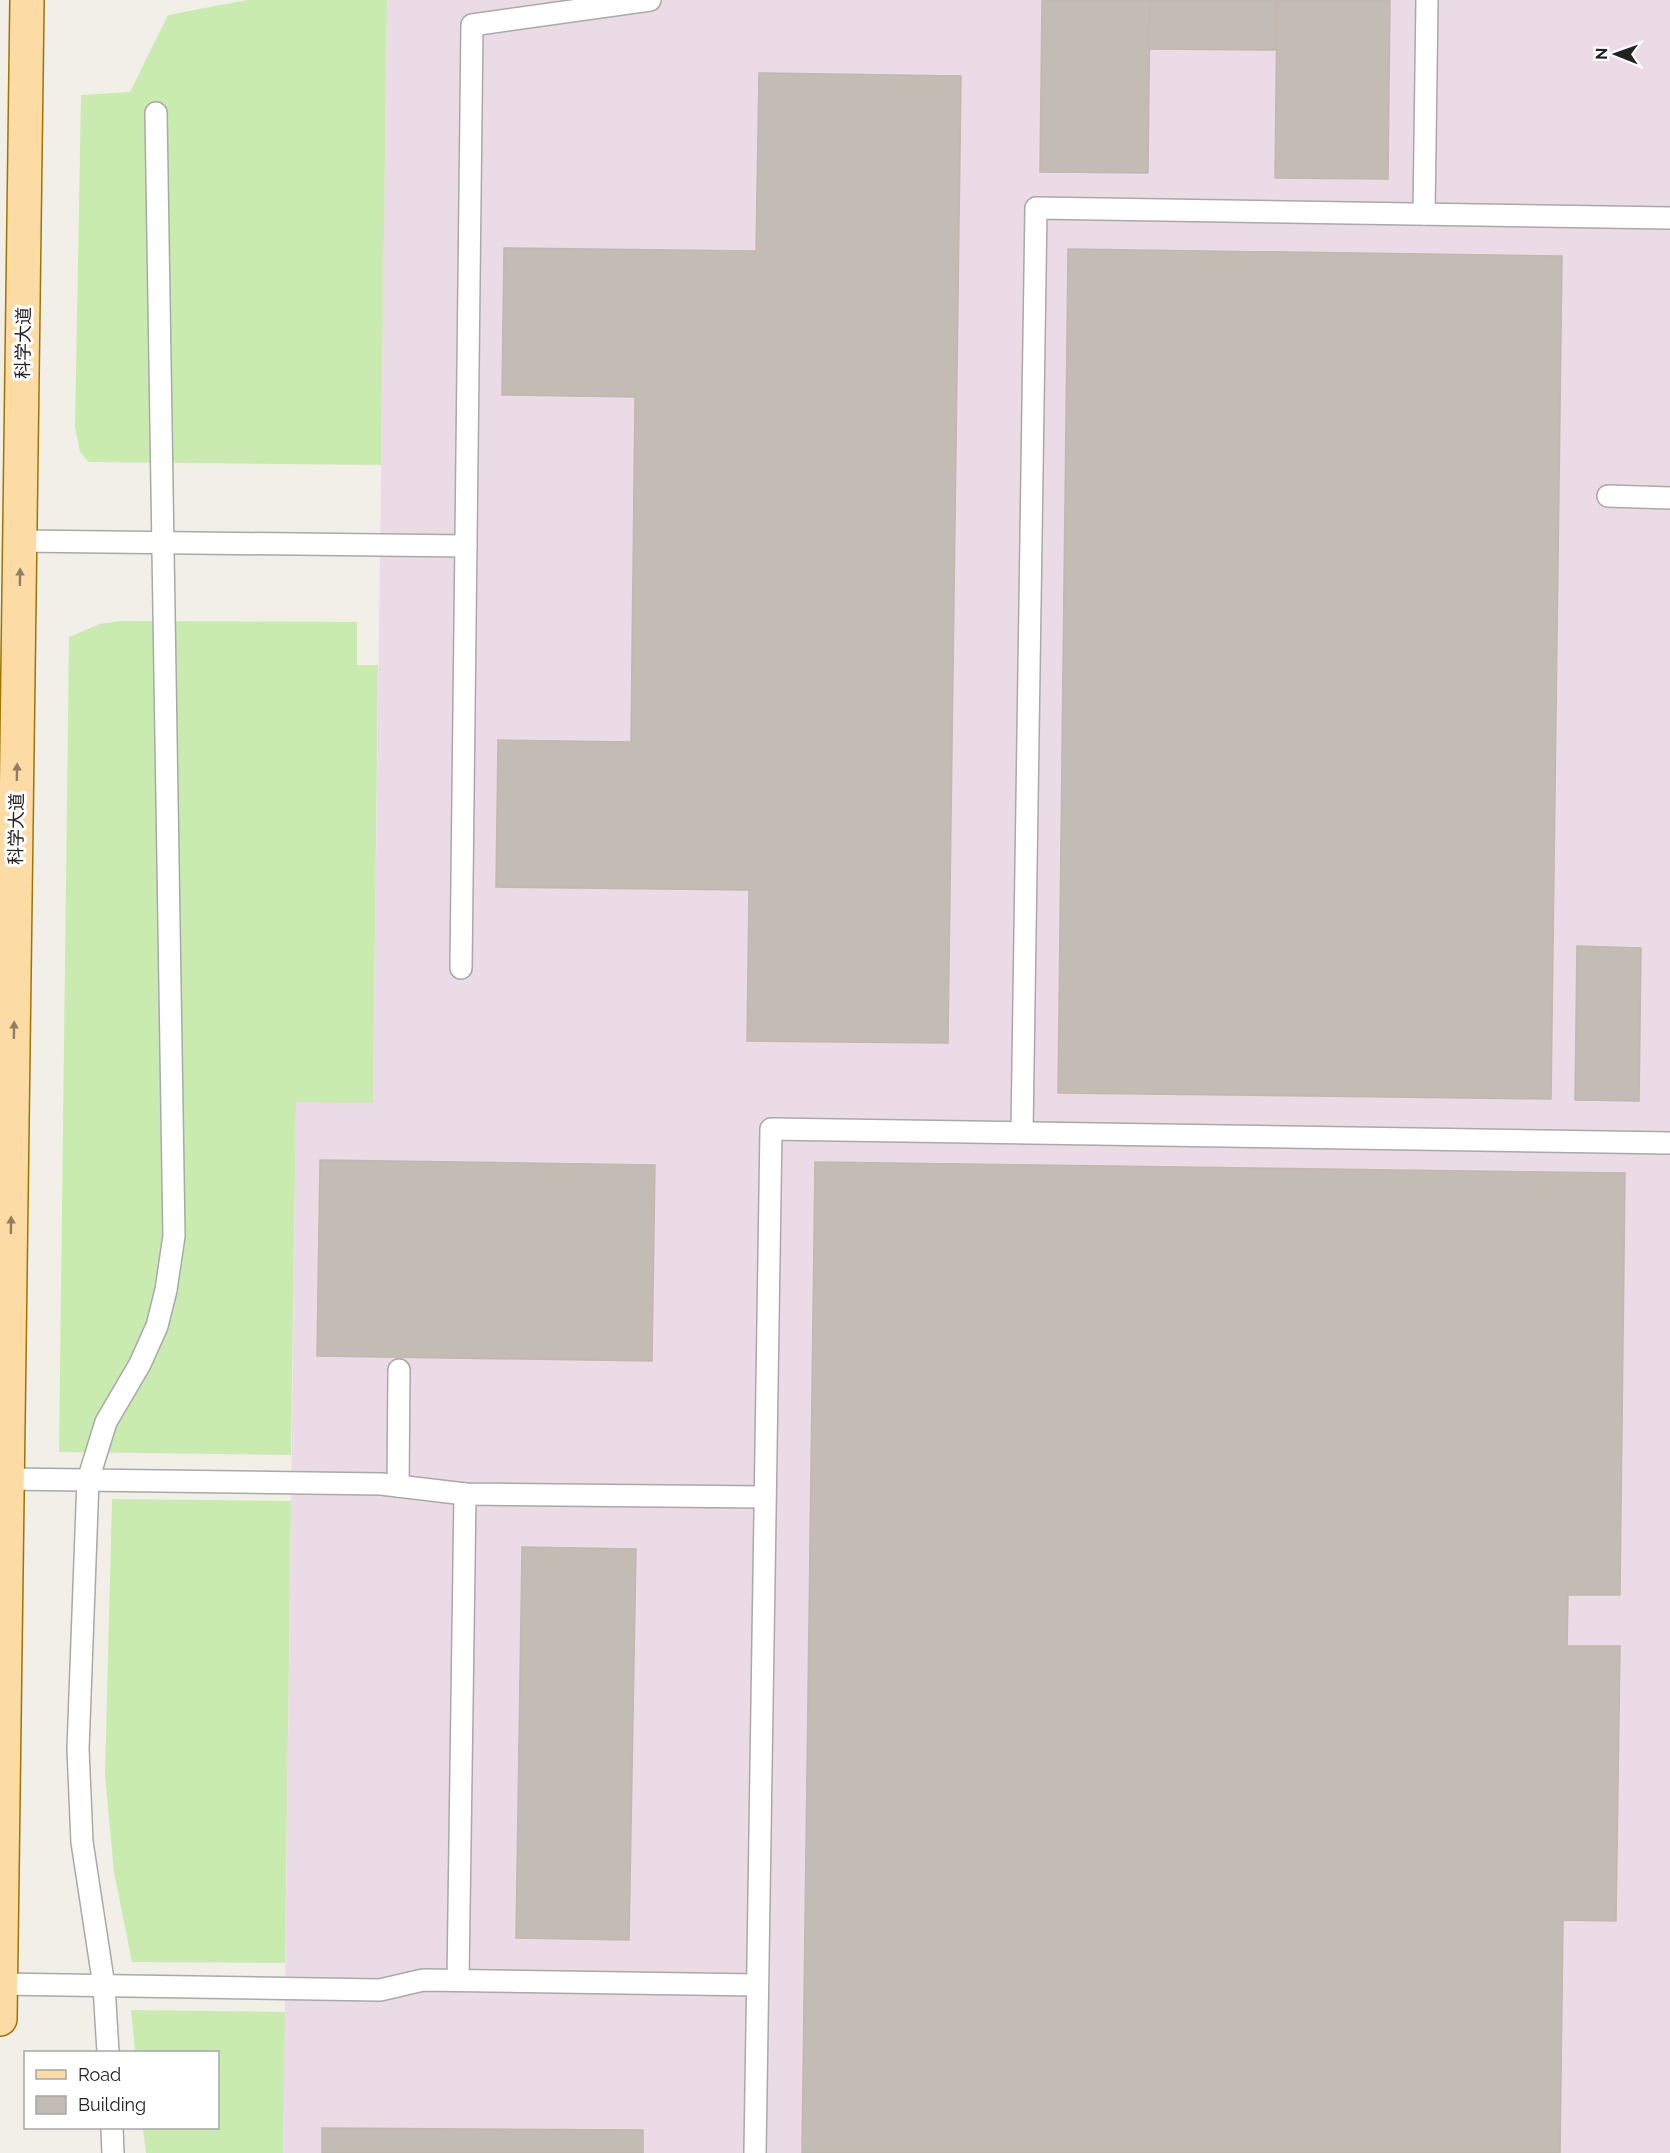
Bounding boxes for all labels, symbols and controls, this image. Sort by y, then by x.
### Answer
north arrow [1586,24,1646,84]
text: N [1592,47,1611,60]
street label: 科学大道 [12,307,34,379]
one-way arrow [15,568,25,587]
one-way arrow [12,763,22,782]
street label: 科学大道 [5,793,27,865]
one-way arrow [9,1021,18,1040]
one-way arrow [6,1216,16,1235]
legend [24,2051,219,2129]
text: Road [78,2064,121,2085]
text: Building [78,2094,146,2115]

